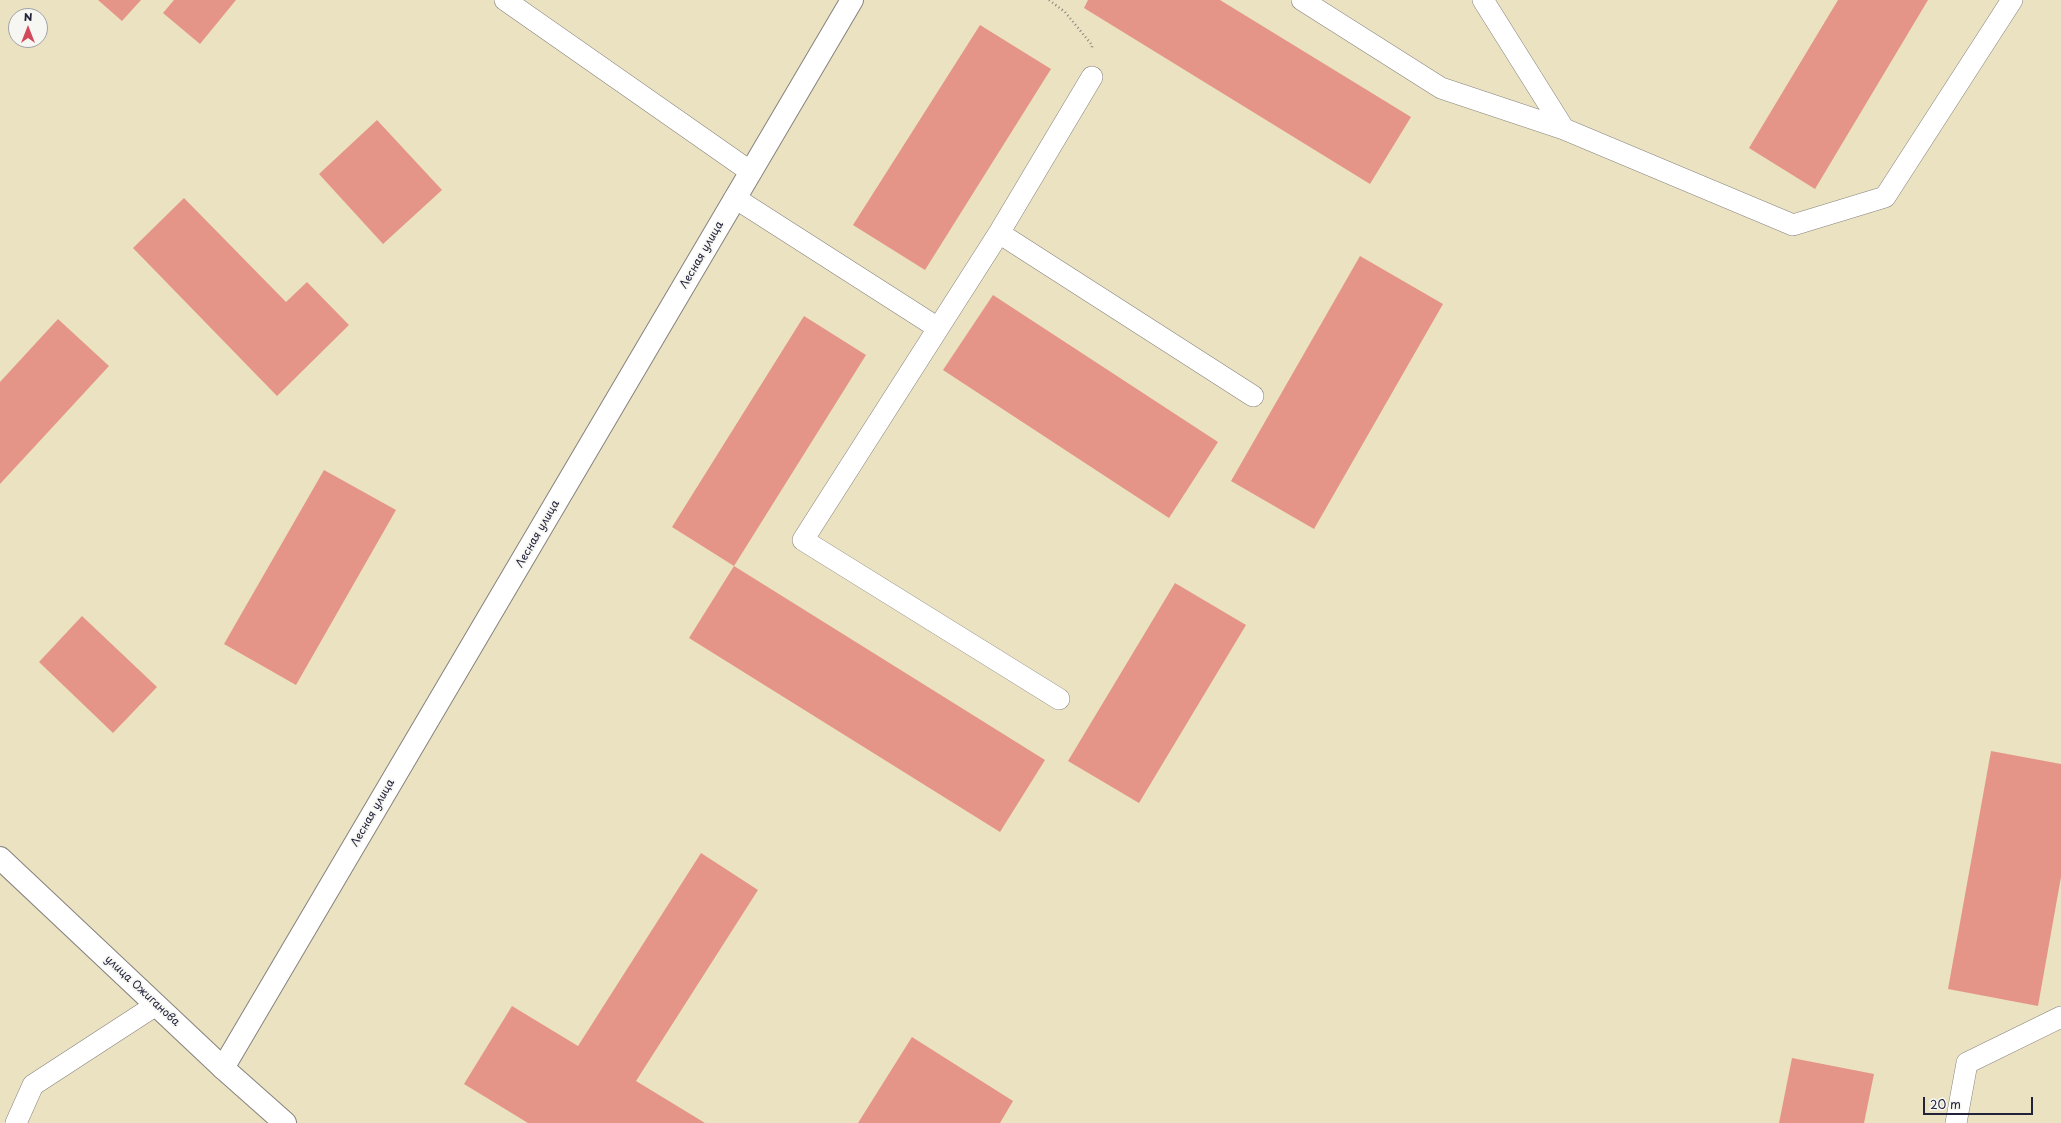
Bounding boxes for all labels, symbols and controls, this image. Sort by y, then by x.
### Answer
north arrow [8,8,48,48]
text: N [24,8,32,25]
street label: Лесная улица [677,219,727,291]
street label: Лесная улица [513,498,563,570]
street label: Лесная улица [348,777,398,849]
street label: улица Ожиганова [102,953,182,1029]
scale bar [1925,1089,2035,1115]
text: 20 m [1930,1095,1961,1113]

